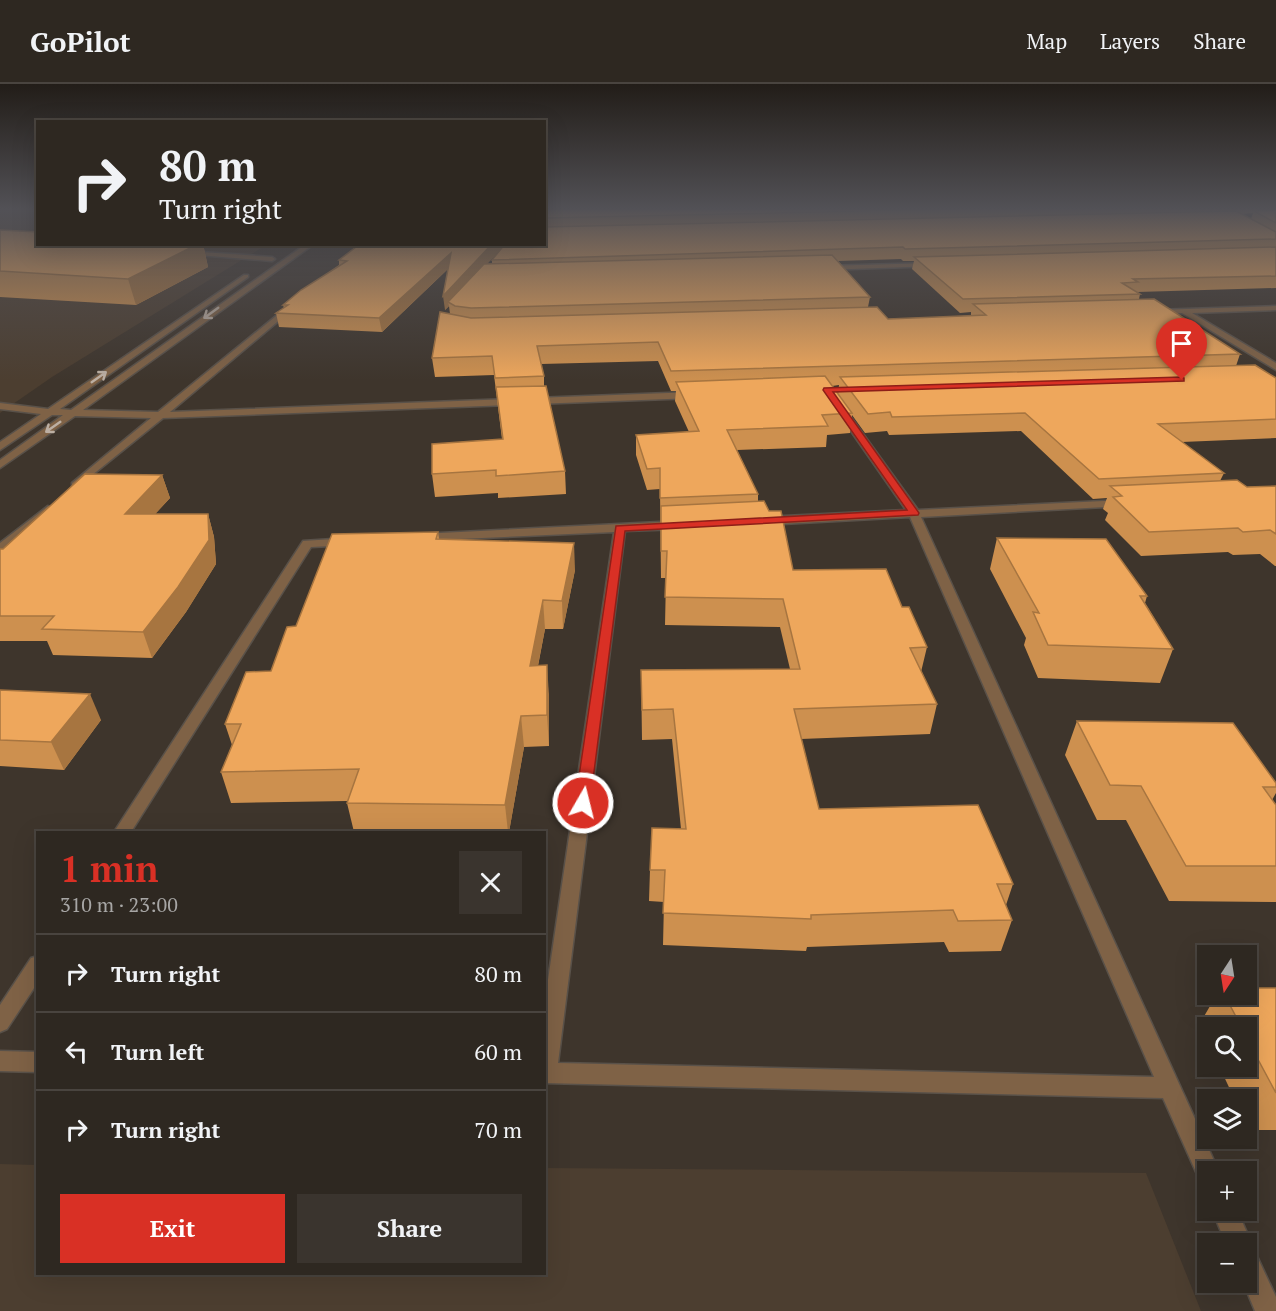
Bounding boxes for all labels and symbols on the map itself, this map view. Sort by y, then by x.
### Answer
one-way arrow [203,307,219,320]
pin [1156,318,1207,380]
one-way arrow [91,371,107,383]
one-way arrow [45,421,61,434]
position arrow [551,771,615,835]
north arrow [1197,945,1257,1005]

